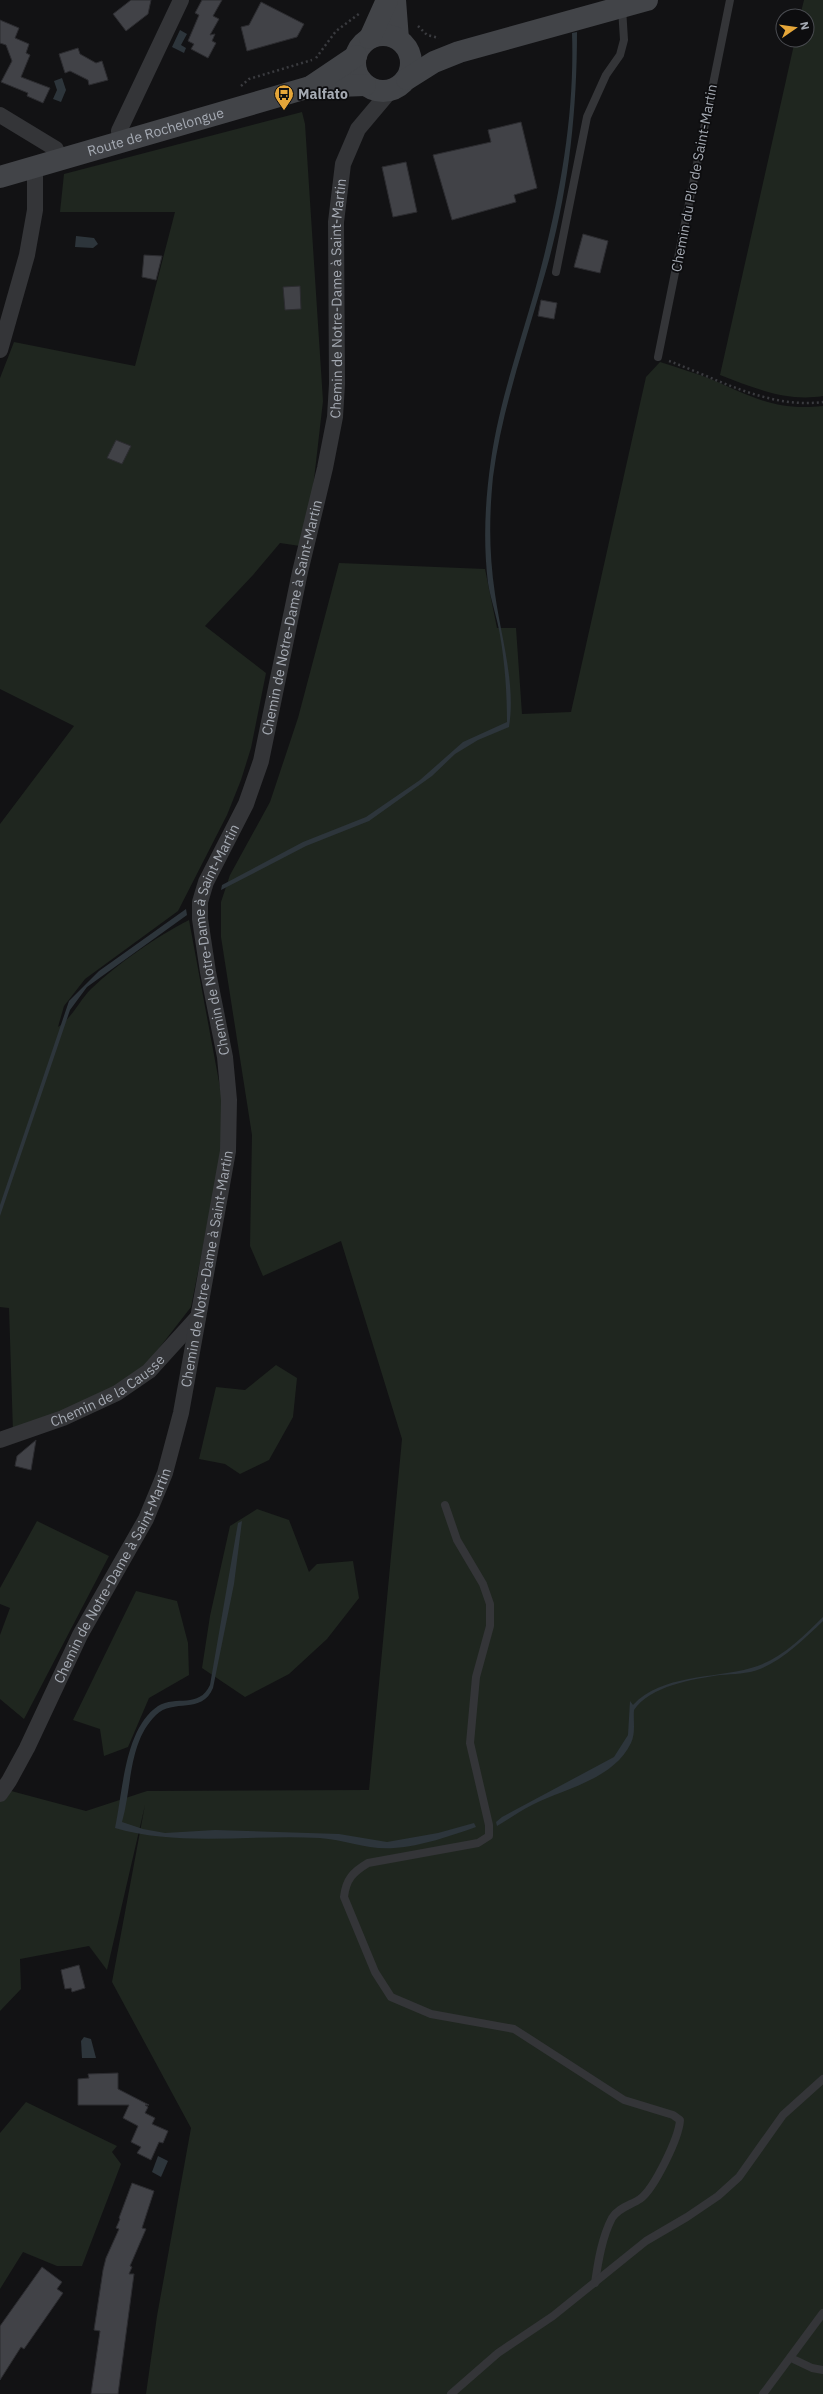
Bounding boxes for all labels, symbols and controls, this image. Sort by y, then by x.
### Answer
north arrow [775,8,815,48]
text: N [797,20,812,31]
bus stop icon: Malfato [273,83,295,111]
street label: Chemin du Plo de Saint-Martin [667,83,721,273]
place label: Malfato [298,85,348,103]
street label: Route de Rochelongue [85,103,226,160]
street label: Chemin de Notre-Dame à Saint-Martin [326,177,350,419]
street label: Chemin de Notre-Dame à Saint-Martin [258,498,326,737]
street label: Chemin de Notre-Dame à Saint-Martin [190,821,243,1057]
street label: Chemin de Notre-Dame à Saint-Martin [177,1149,237,1389]
street label: Chemin de la Causse [48,1351,169,1431]
street label: Chemin de Notre-Dame à Saint-Martin [50,1466,175,1686]

